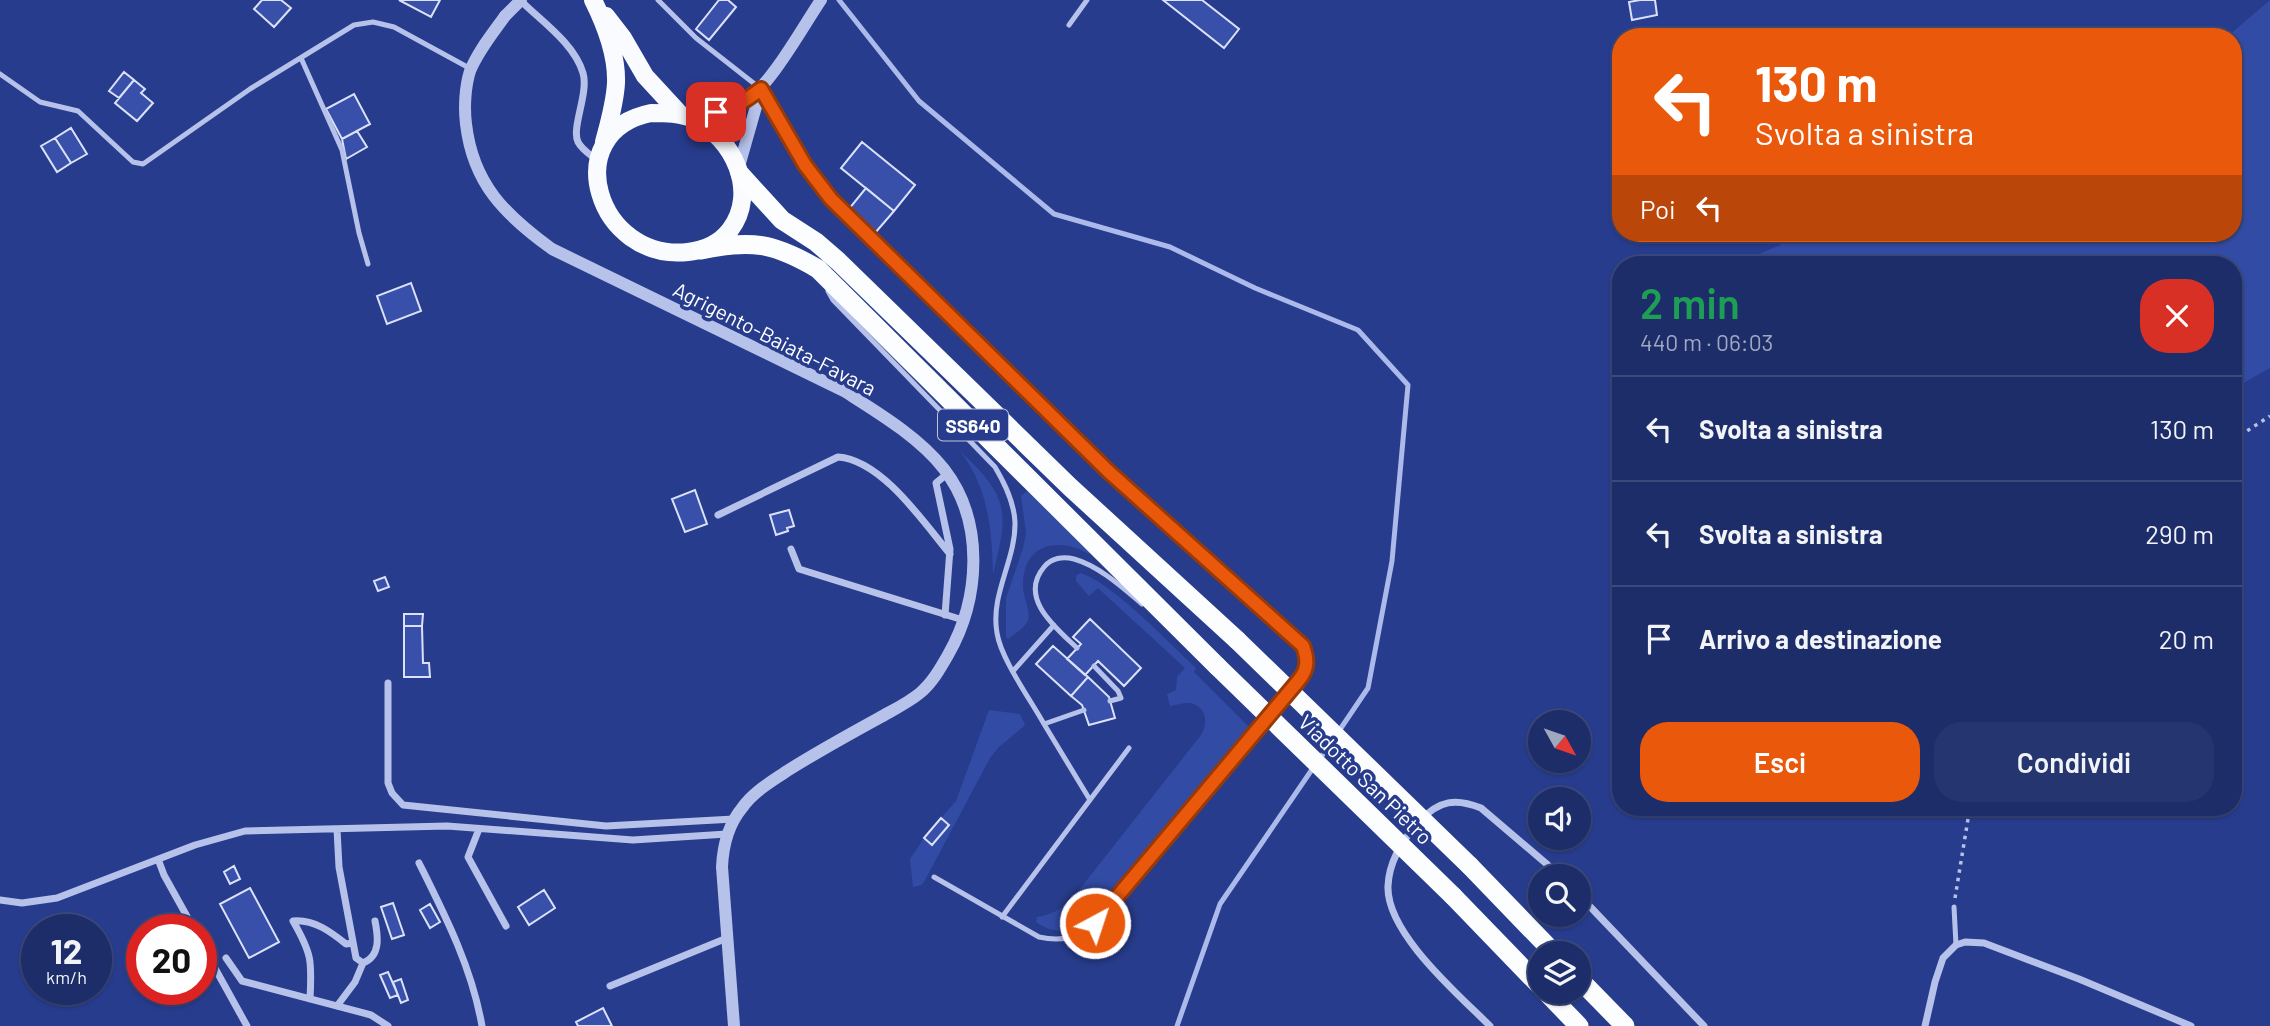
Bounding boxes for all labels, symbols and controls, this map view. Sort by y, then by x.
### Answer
text: 130 m [1755,53,1877,112]
icon: left [1640,56,1731,147]
pin [686,82,746,142]
icon: arrive [697,93,735,131]
text: Svolta a sinistra [1755,113,1974,151]
icon: left [1690,189,1728,227]
text: Poi [1640,193,1676,224]
street label: Agrigento-Baiata-Favara [669,276,881,400]
text: 2 min [1640,277,1740,327]
button: close [2140,279,2214,353]
text: 440 m · 06:03 [1640,328,1773,356]
road number: SS640 [938,410,1008,440]
icon: left [1640,410,1678,448]
text: Svolta a sinistra [1699,413,1883,444]
text: 130 m [2150,413,2214,444]
icon: left [1640,515,1678,553]
text: Svolta a sinistra [1699,518,1883,549]
text: 290 m [2145,518,2214,549]
icon: arrive [1640,620,1678,658]
text: Arrivo a destinazione [1699,623,1942,654]
text: 20 m [2159,623,2214,654]
street label: Viadotto San Pietro [1294,709,1438,849]
north arrow [1528,710,1591,774]
map controls [1528,710,1591,1004]
button: Esci [1640,722,1920,802]
button: Condividi [1934,722,2214,802]
button: sound [1528,787,1591,850]
button: search [1528,864,1591,927]
position arrow [1058,886,1132,960]
speed limit sign: 20 [126,914,217,1005]
text: 12 [50,929,82,971]
button: layers [1528,941,1591,1004]
text: km/h [46,966,87,988]

